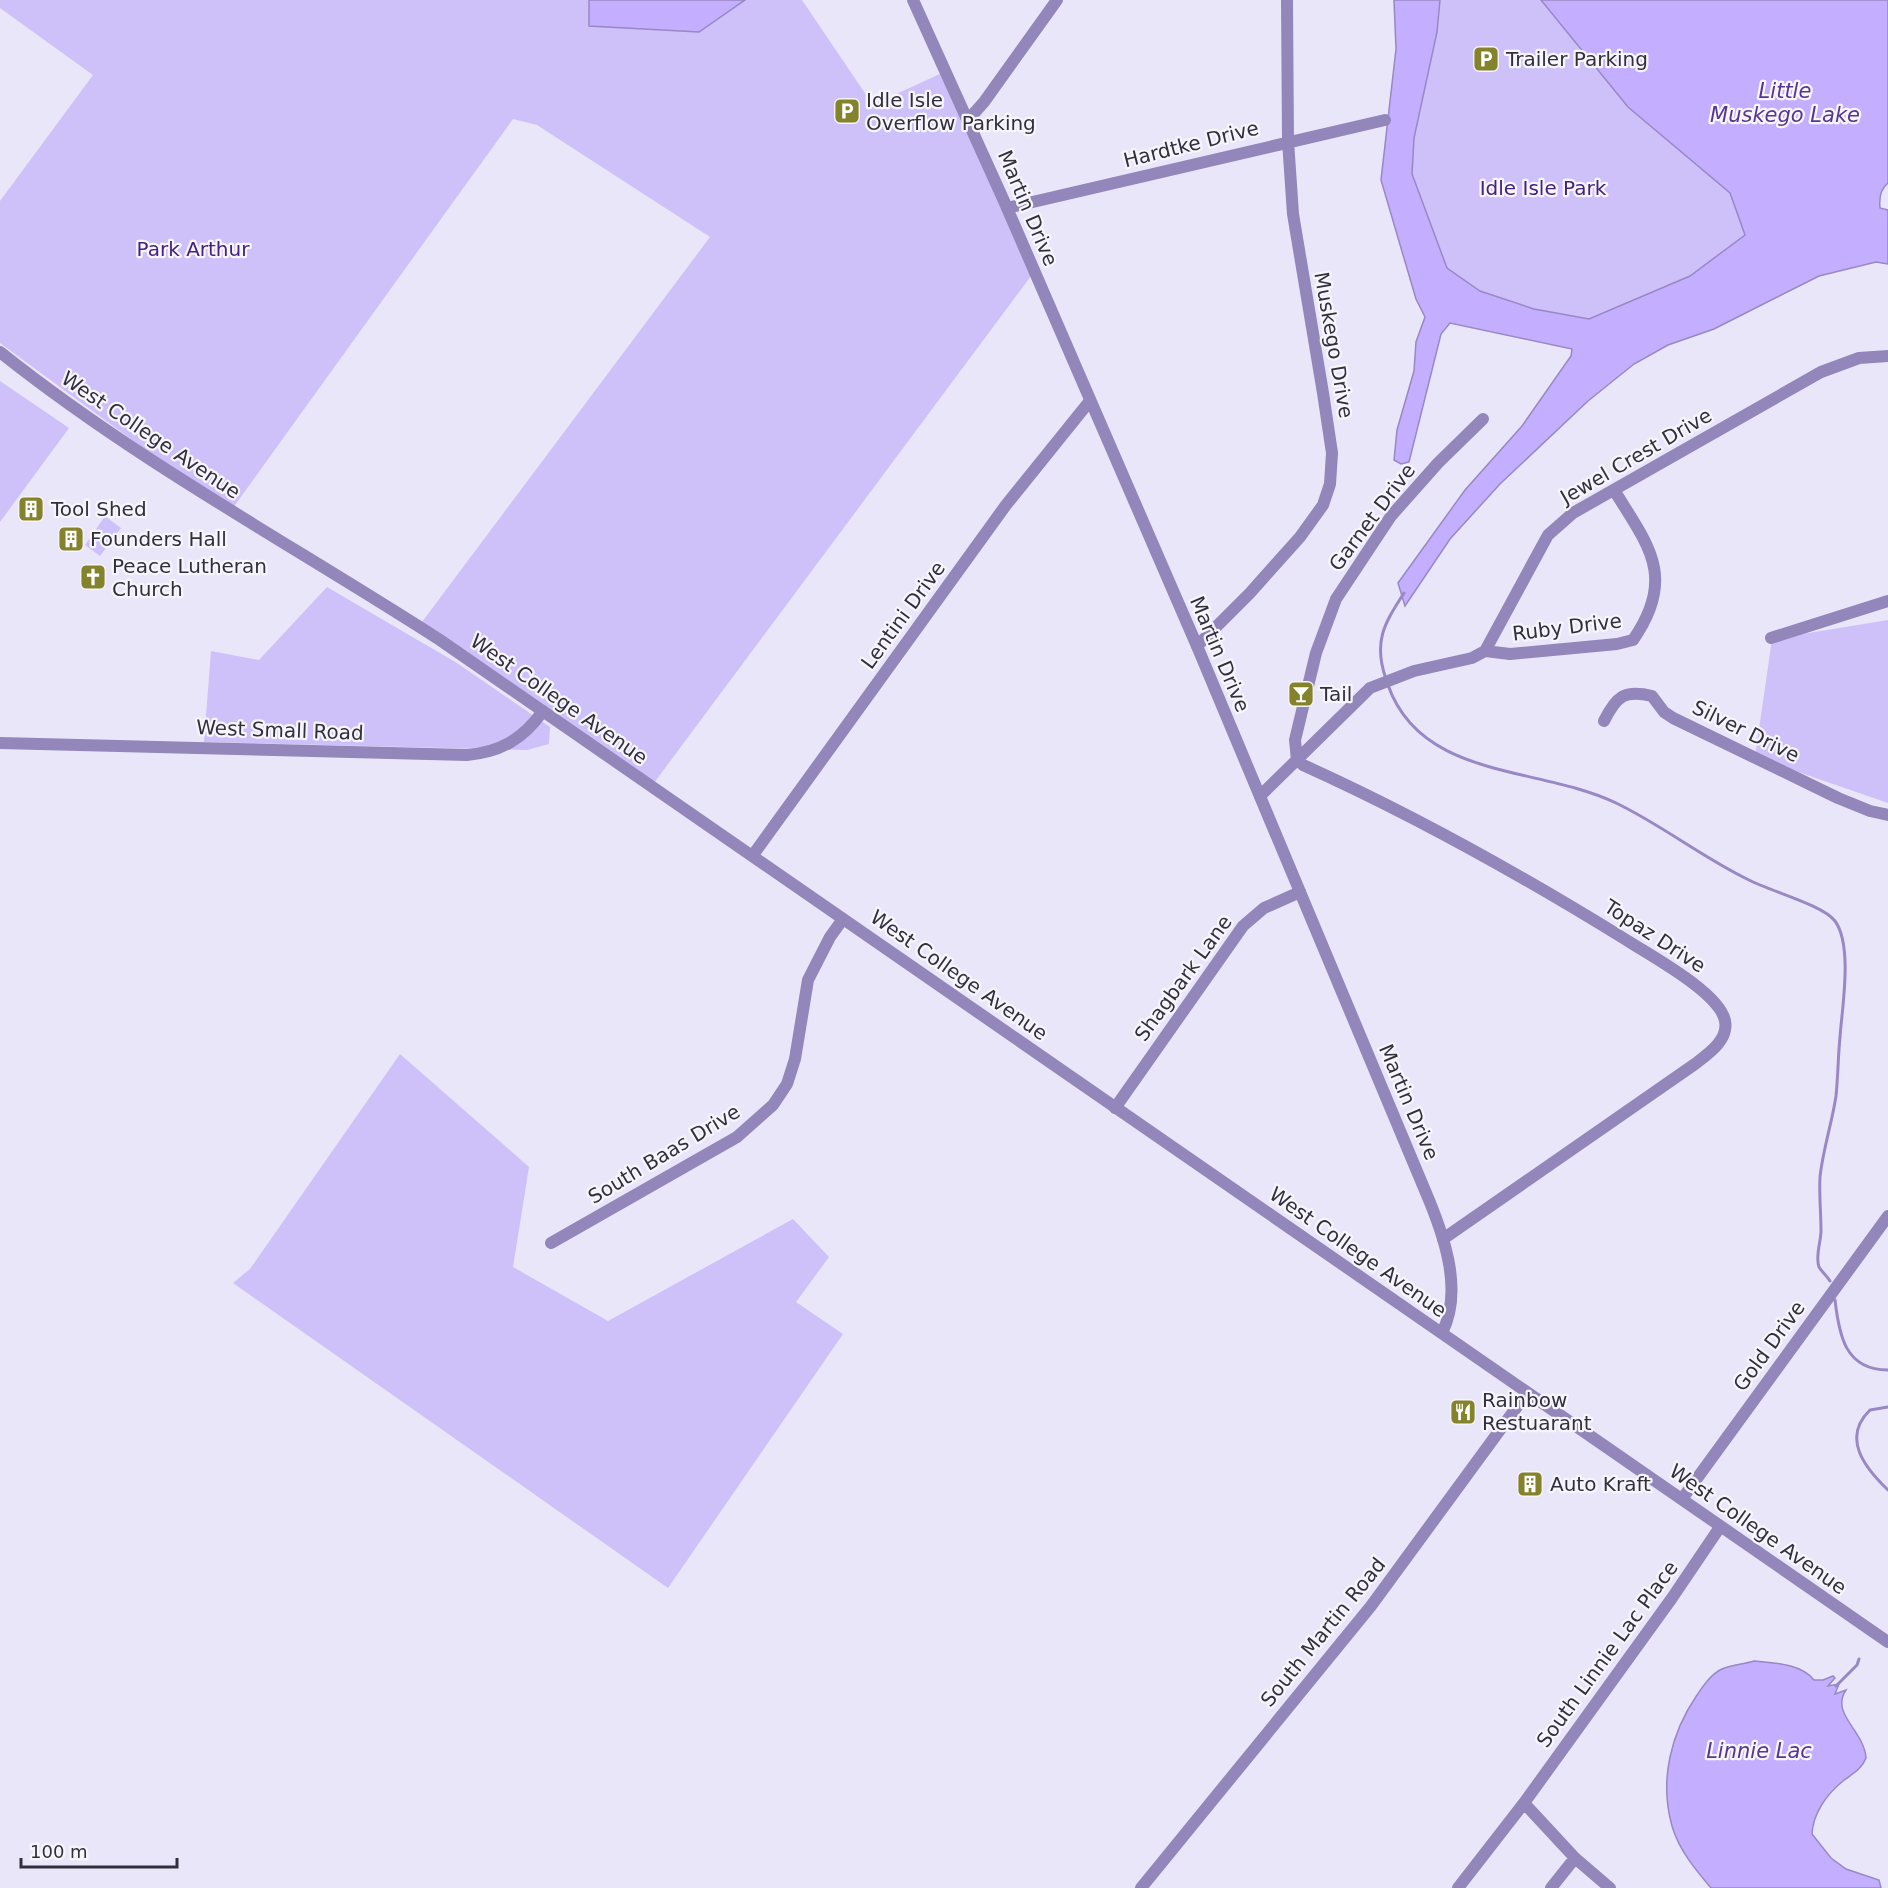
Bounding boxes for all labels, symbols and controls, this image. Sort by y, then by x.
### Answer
parking icon: Trailer Parking [1471,44,1501,74]
place label: Trailer Parking [1505,47,1648,71]
water label: Little Muskego Lake [1710,79,1860,127]
place label: Idle Isle Overflow Parking [866,88,1036,135]
parking icon: Idle Isle Overflow Parking [832,96,862,126]
street label: Hardtke Drive [1121,116,1261,172]
street label: Martin Drive [993,146,1063,270]
park label: Idle Isle Park [1480,176,1607,200]
park label: Park Arthur [137,237,250,261]
street label: Muskego Drive [1309,270,1359,420]
street label: West College Avenue [57,366,245,504]
street label: Jewel Crest Drive [1554,403,1716,510]
street label: Garnet Drive [1324,459,1420,575]
building icon: Tool Shed [16,494,46,524]
place label: Tool Shed [50,497,147,521]
building icon: Founders Hall [56,524,86,554]
place label: Founders Hall [90,527,227,551]
place label: Peace Lutheran Church [112,554,267,601]
street label: Lentini Drive [856,557,950,673]
church icon: Peace Lutheran Church [78,562,108,592]
street label: Martin Drive [1185,592,1255,716]
street label: Ruby Drive [1511,608,1623,646]
street label: West College Avenue [466,629,652,769]
bar icon: Tail [1286,679,1316,709]
place label: Tail [1319,682,1352,706]
street label: Silver Drive [1689,695,1803,767]
street label: West Small Road [196,715,364,745]
street label: Topaz Drive [1599,894,1710,978]
street label: West College Avenue [866,905,1052,1045]
street label: Shagbark Lane [1129,910,1237,1046]
street label: Martin Drive [1374,1040,1444,1164]
street label: South Baas Drive [584,1099,744,1209]
street label: West College Avenue [1265,1182,1451,1322]
street label: Gold Drive [1728,1296,1810,1396]
place label: Rainbow Restuarant [1482,1388,1592,1435]
restaurant icon: Rainbow Restuarant [1448,1397,1478,1427]
street label: West College Avenue [1665,1459,1851,1599]
building icon: Auto Kraft [1515,1469,1545,1499]
place label: Auto Kraft [1550,1472,1651,1496]
street label: South Martin Road [1256,1553,1390,1711]
street label: South Linnie Lac Place [1531,1556,1683,1752]
water label: Linnie Lac [1706,1739,1812,1763]
scale bar [21,1831,177,1869]
text: 100 m [30,1841,88,1862]

